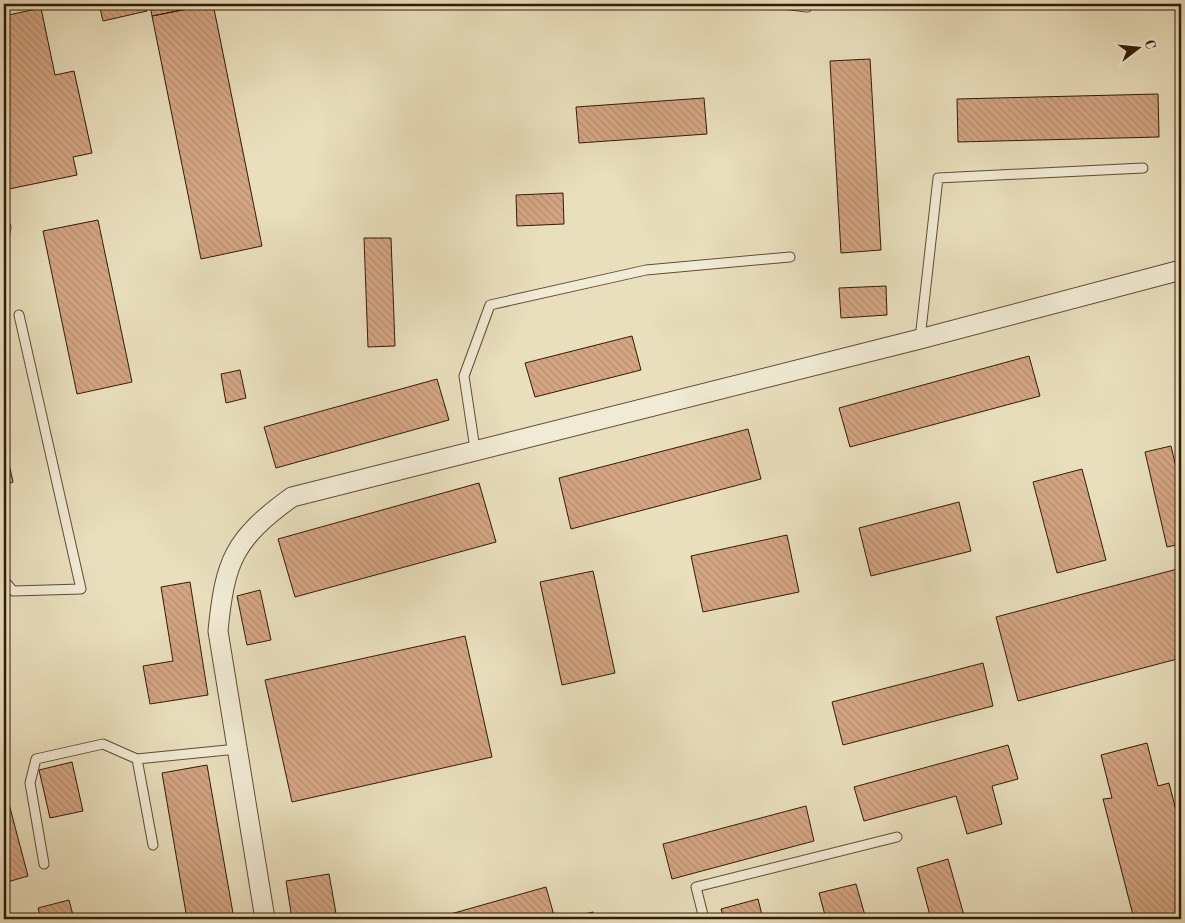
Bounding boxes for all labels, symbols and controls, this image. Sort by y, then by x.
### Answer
north arrow [1112,22,1162,72]
text: С [1142,38,1158,51]

